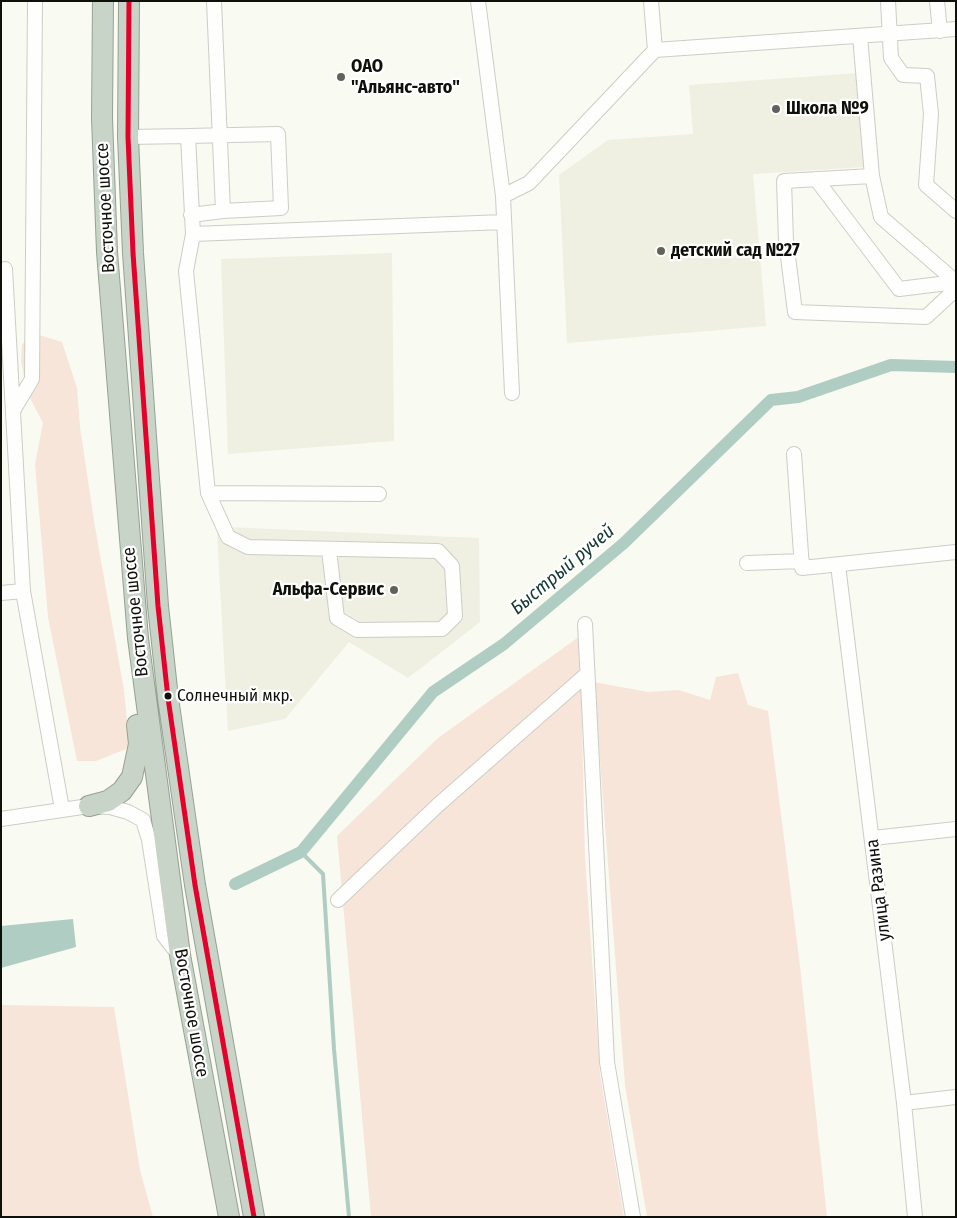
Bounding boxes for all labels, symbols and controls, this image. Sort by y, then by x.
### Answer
place label: ОАО "Альянс-авто" [351,56,460,98]
marker: ОАО "Альянс-авто" [335,71,347,83]
place label: Школа №9 [786,98,869,120]
marker: Школа №9 [770,103,782,115]
street label: Восточное шоссе [92,142,120,274]
place label: детский сад №27 [671,240,800,262]
marker: детский сад №27 [655,245,667,257]
water label: Быстрый ручей [507,520,619,620]
street label: Восточное шоссе [118,546,154,678]
place label: Альфа-Сервис [273,579,384,601]
marker: Альфа-Сервис [388,584,400,596]
place label: Солнечный мкр. [177,686,293,706]
marker: Солнечный мкр. [163,691,173,701]
street label: улица Разина [862,838,896,942]
street label: Восточное шоссе [169,947,213,1079]

